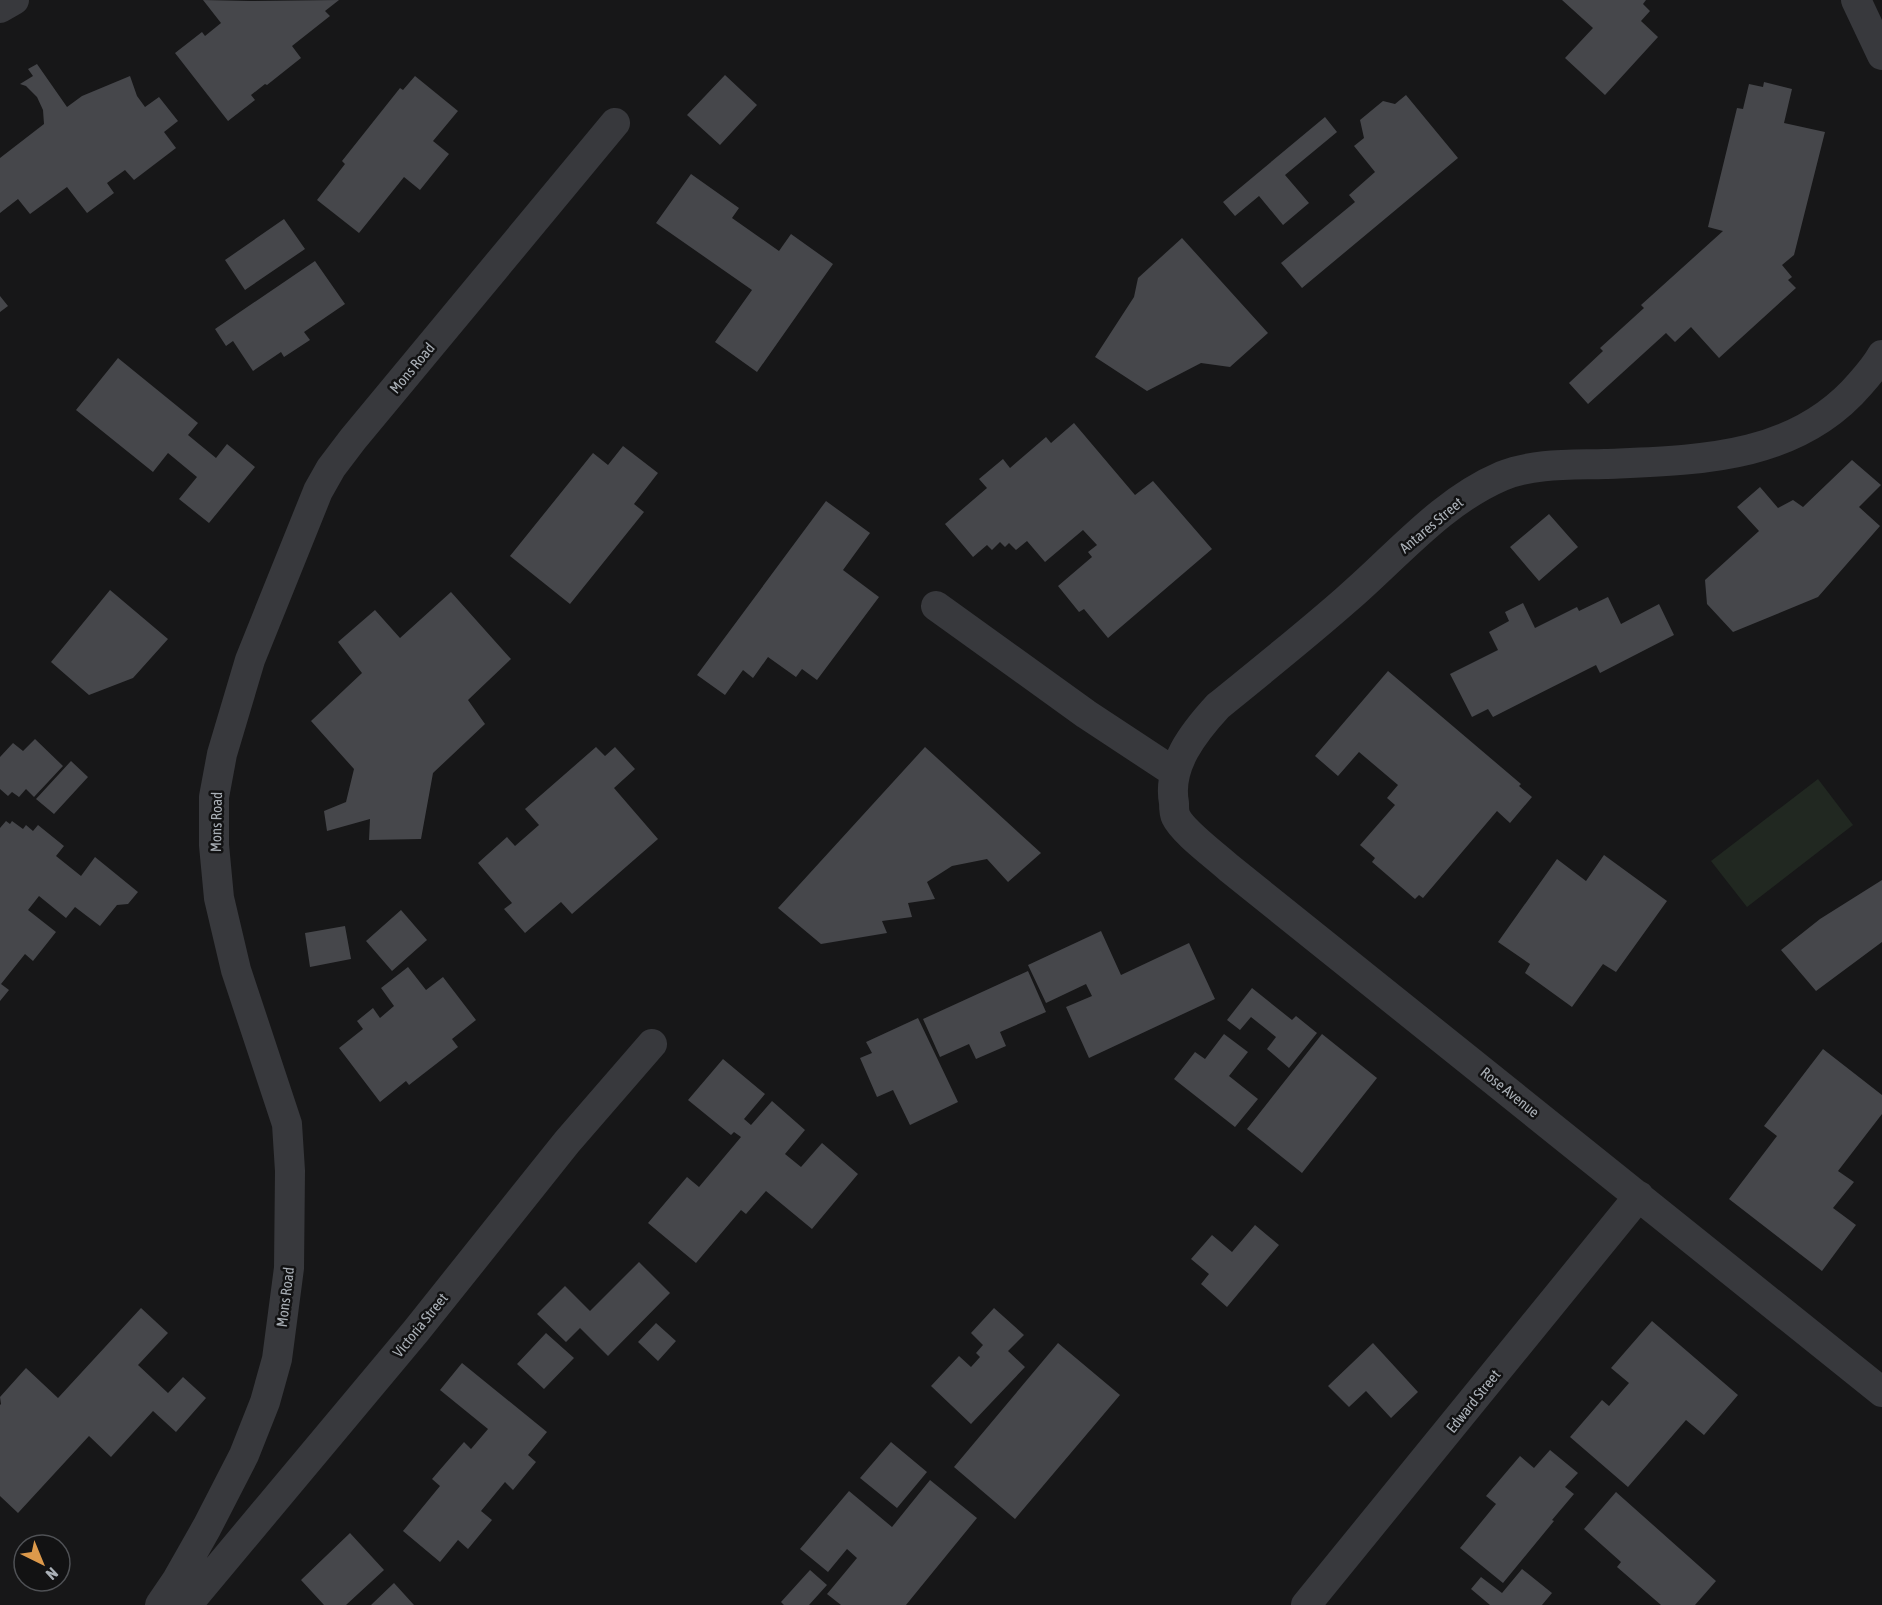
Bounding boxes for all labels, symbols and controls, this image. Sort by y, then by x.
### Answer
street label: Mons Road [386,339,438,397]
street label: Antares Street [1396,494,1466,556]
street label: Mons Road [207,792,225,852]
street label: Rose Avenue [1477,1063,1543,1121]
street label: Mons Road [273,1266,297,1328]
street label: Victoria Street [389,1290,451,1360]
street label: Edward Street [1443,1366,1503,1436]
north arrow [12,1533,72,1593]
text: N [43,1564,62,1584]

